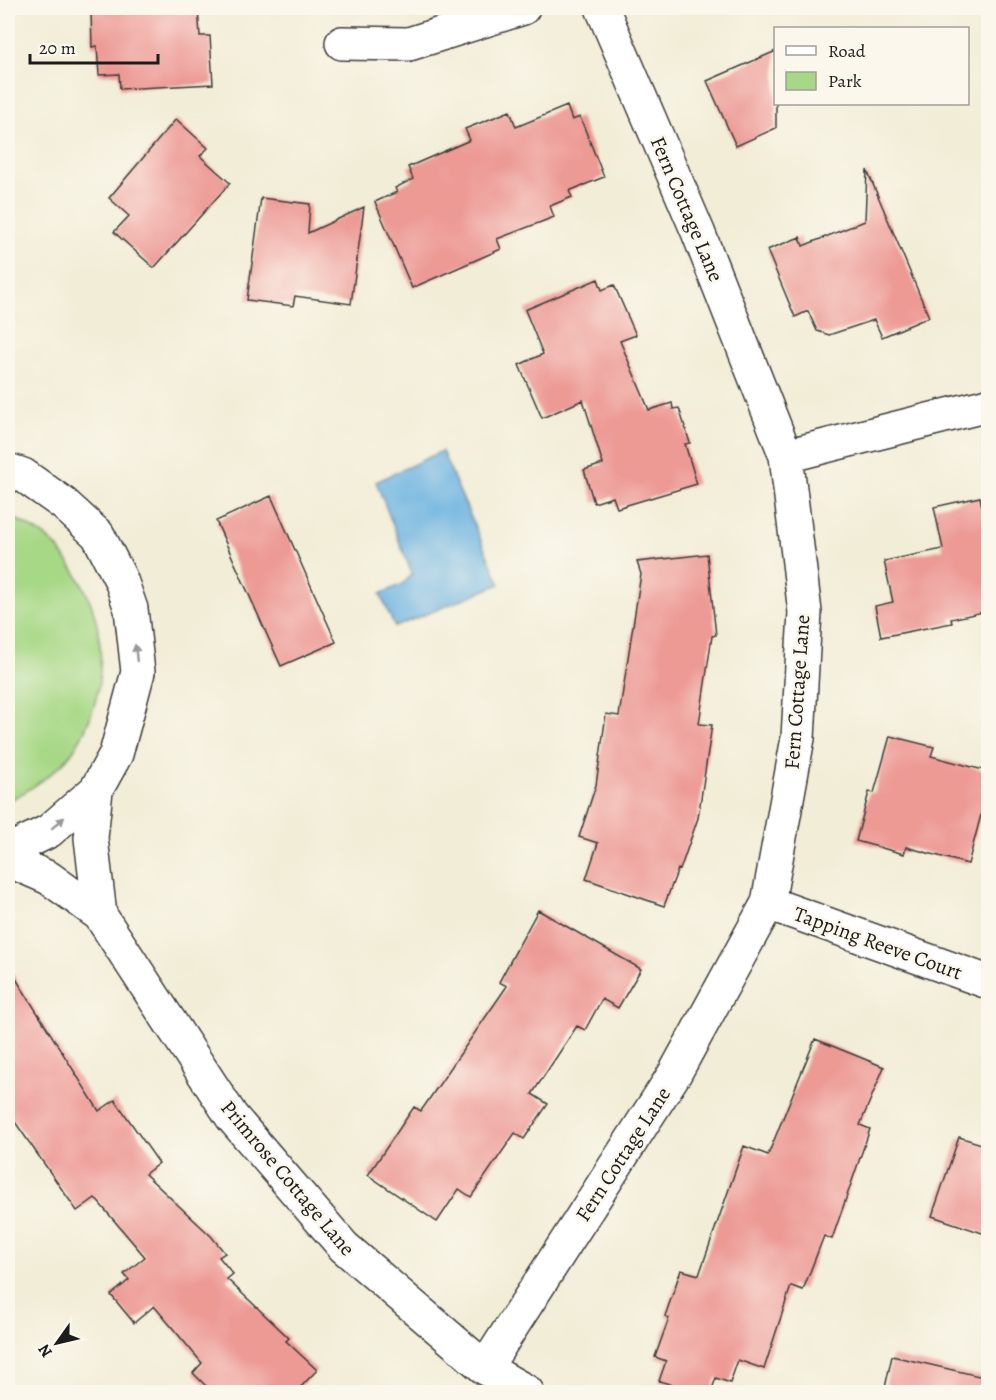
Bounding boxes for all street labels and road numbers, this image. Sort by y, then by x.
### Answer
street label: Fern Cottage Lane [644,132,730,286]
street label: Fern Cottage Lane [778,614,816,770]
street label: Tapping Reeve Court [790,899,966,987]
street label: Fern Cottage Lane [569,1081,677,1227]
street label: Primrose Cottage Lane [214,1094,362,1262]

